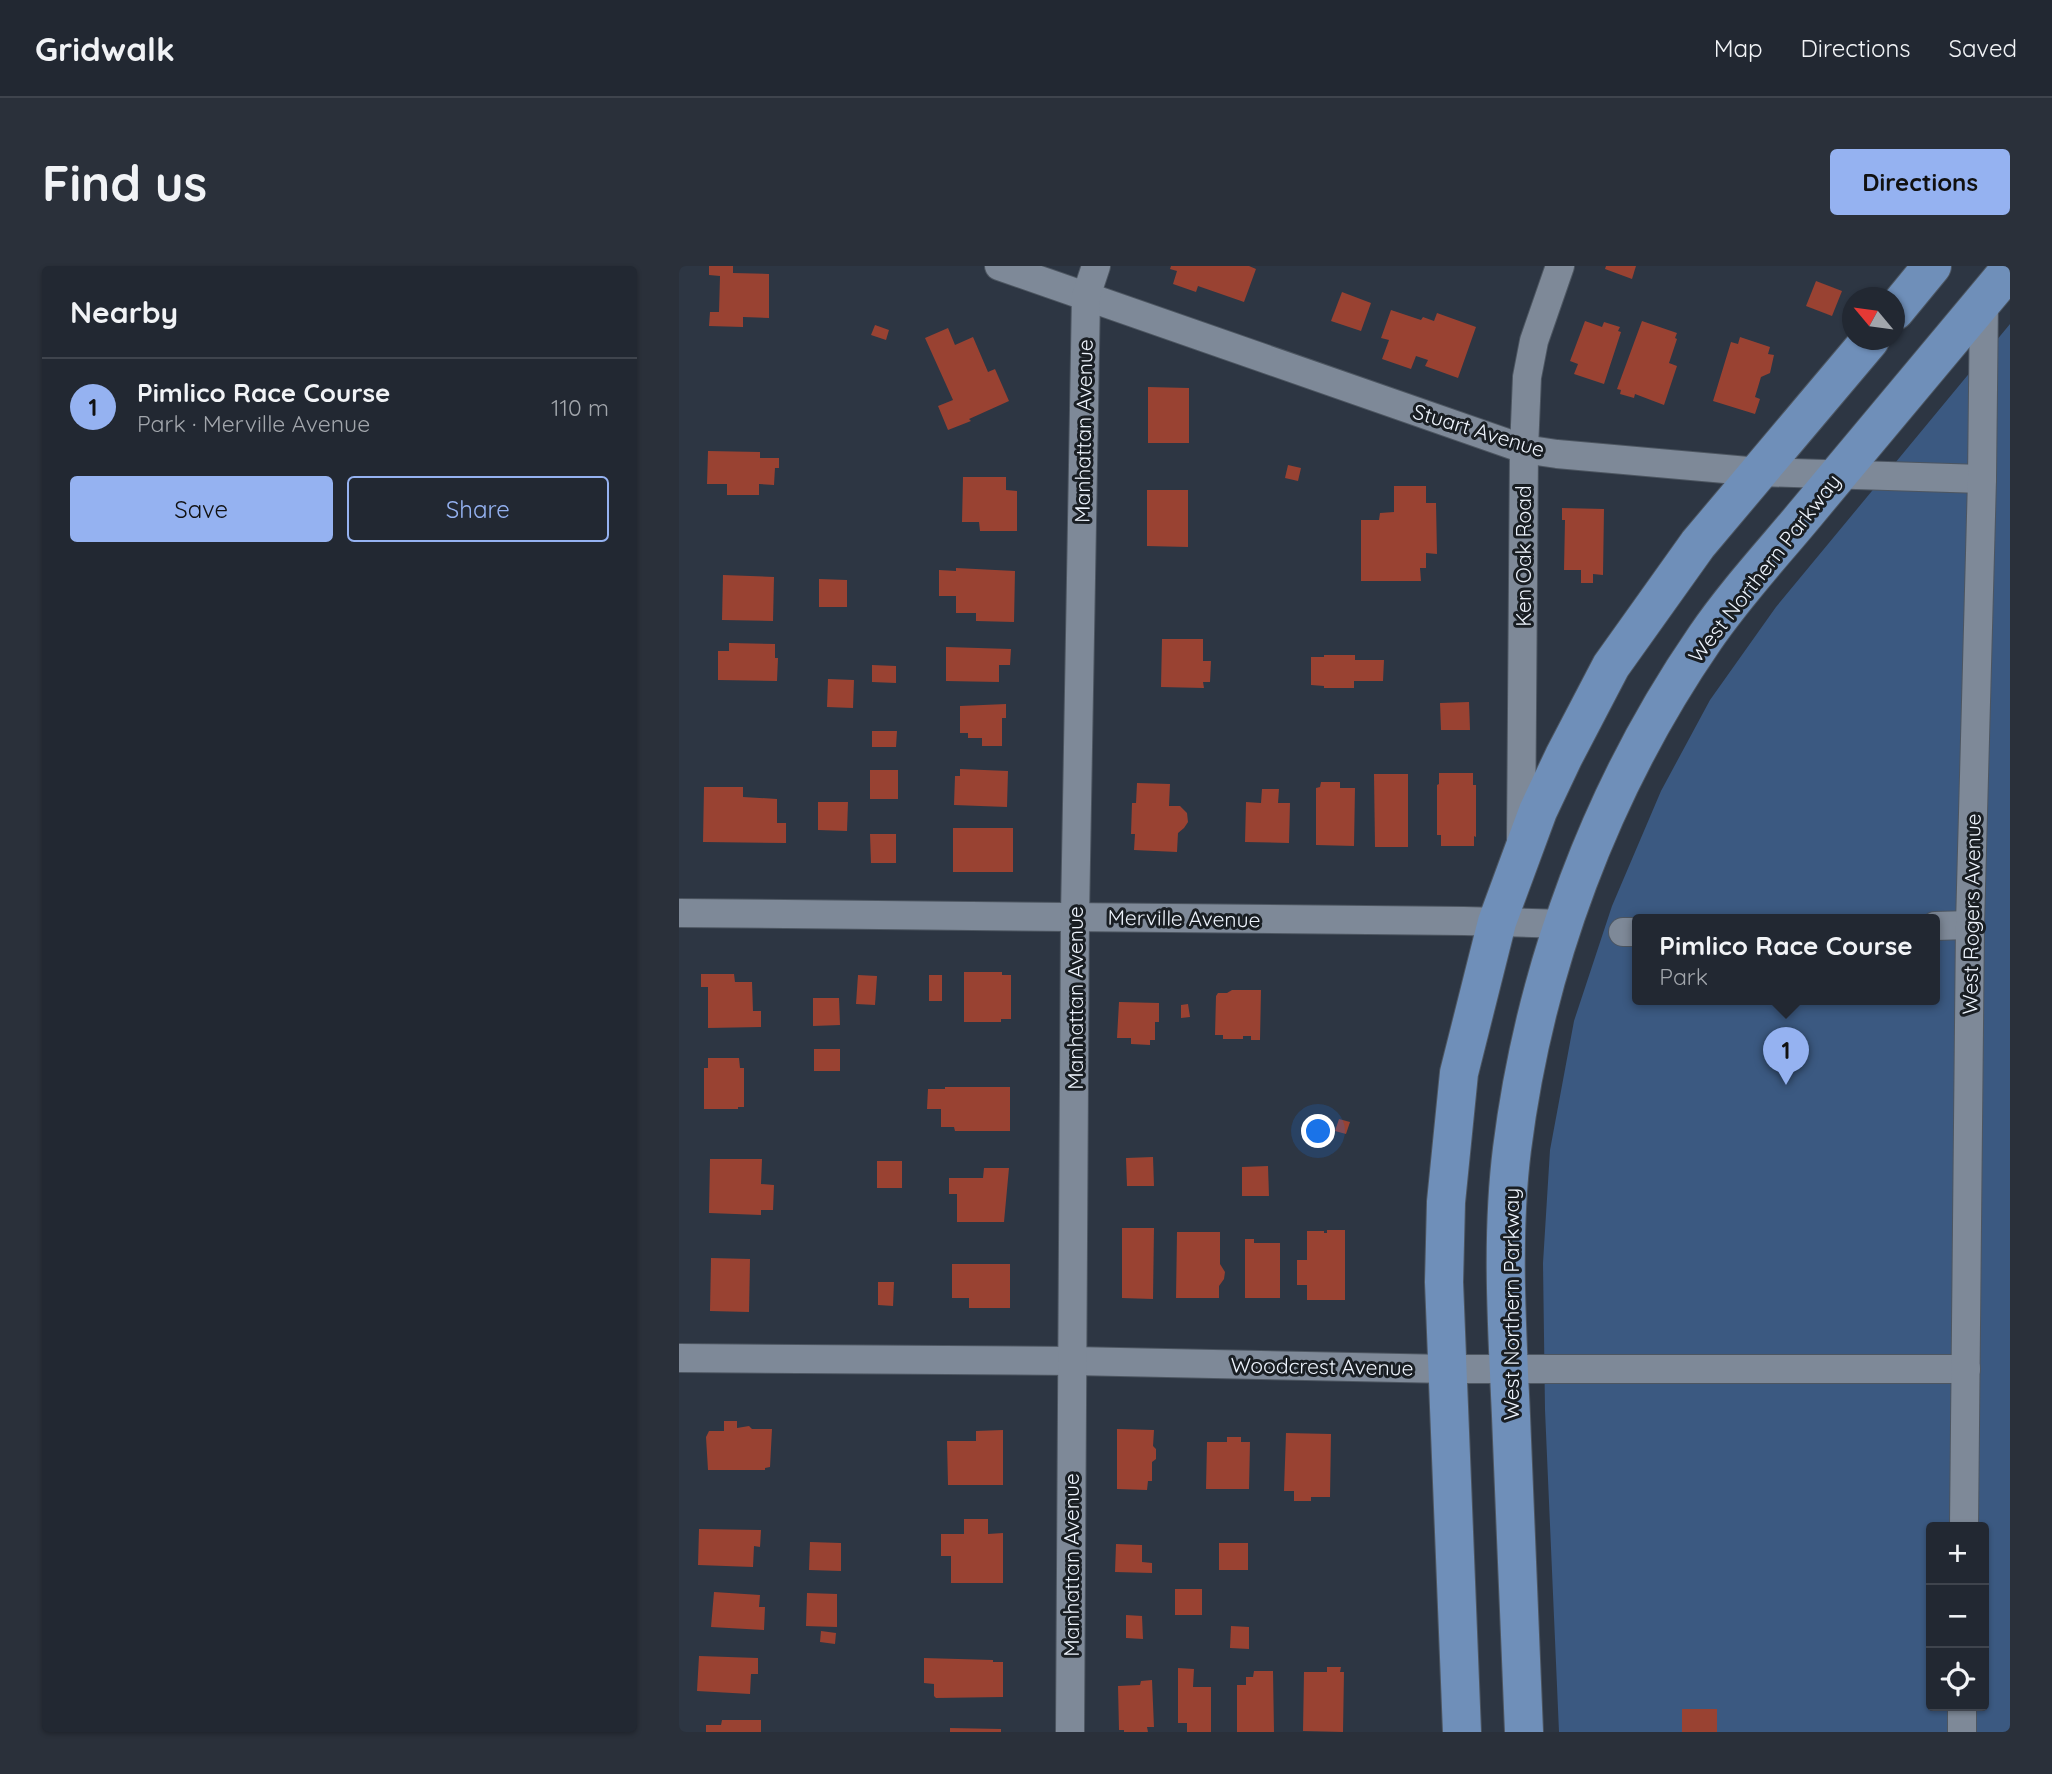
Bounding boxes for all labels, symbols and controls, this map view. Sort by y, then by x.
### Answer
text: Gridwalk [35,28,175,69]
text: Map [1714,33,1763,63]
text: Directions [1801,33,1911,63]
text: Saved [1949,33,2017,63]
button: Directions [1830,149,2010,215]
text: Find us [42,152,207,213]
north arrow [1842,287,1905,350]
text: Nearby [70,293,178,331]
street label: Manhattan Avenue [1068,339,1098,523]
text: Pimlico Race Course [137,376,390,409]
text: 1 [89,393,97,422]
text: 110 m [551,393,609,422]
street label: Stuart Avenue [1410,398,1548,462]
text: Park · Merville Avenue [137,409,370,438]
street label: West Northern Parkway [1682,468,1846,668]
button: Save [70,476,333,542]
button: Share [347,476,609,542]
street label: Ken Oak Road [1510,485,1536,627]
street label: West Rogers Avenue [1956,813,1986,1015]
street label: Merville Avenue [1107,904,1261,932]
street label: Manhattan Avenue [1062,906,1088,1090]
popup [1632,914,1940,1005]
text: Pimlico Race Course [1659,929,1913,962]
text: Park [1659,962,1708,991]
pin: 1 [1763,1027,1809,1085]
your location [1301,1114,1335,1148]
street label: West Northern Parkway [1498,1188,1524,1420]
street label: Woodcrest Avenue [1230,1351,1414,1381]
street label: Manhattan Avenue [1058,1473,1084,1657]
map controls [1926,1522,1989,1711]
button: + [1926,1522,1989,1585]
button: − [1926,1585,1989,1648]
button: locate [1926,1648,1989,1711]

